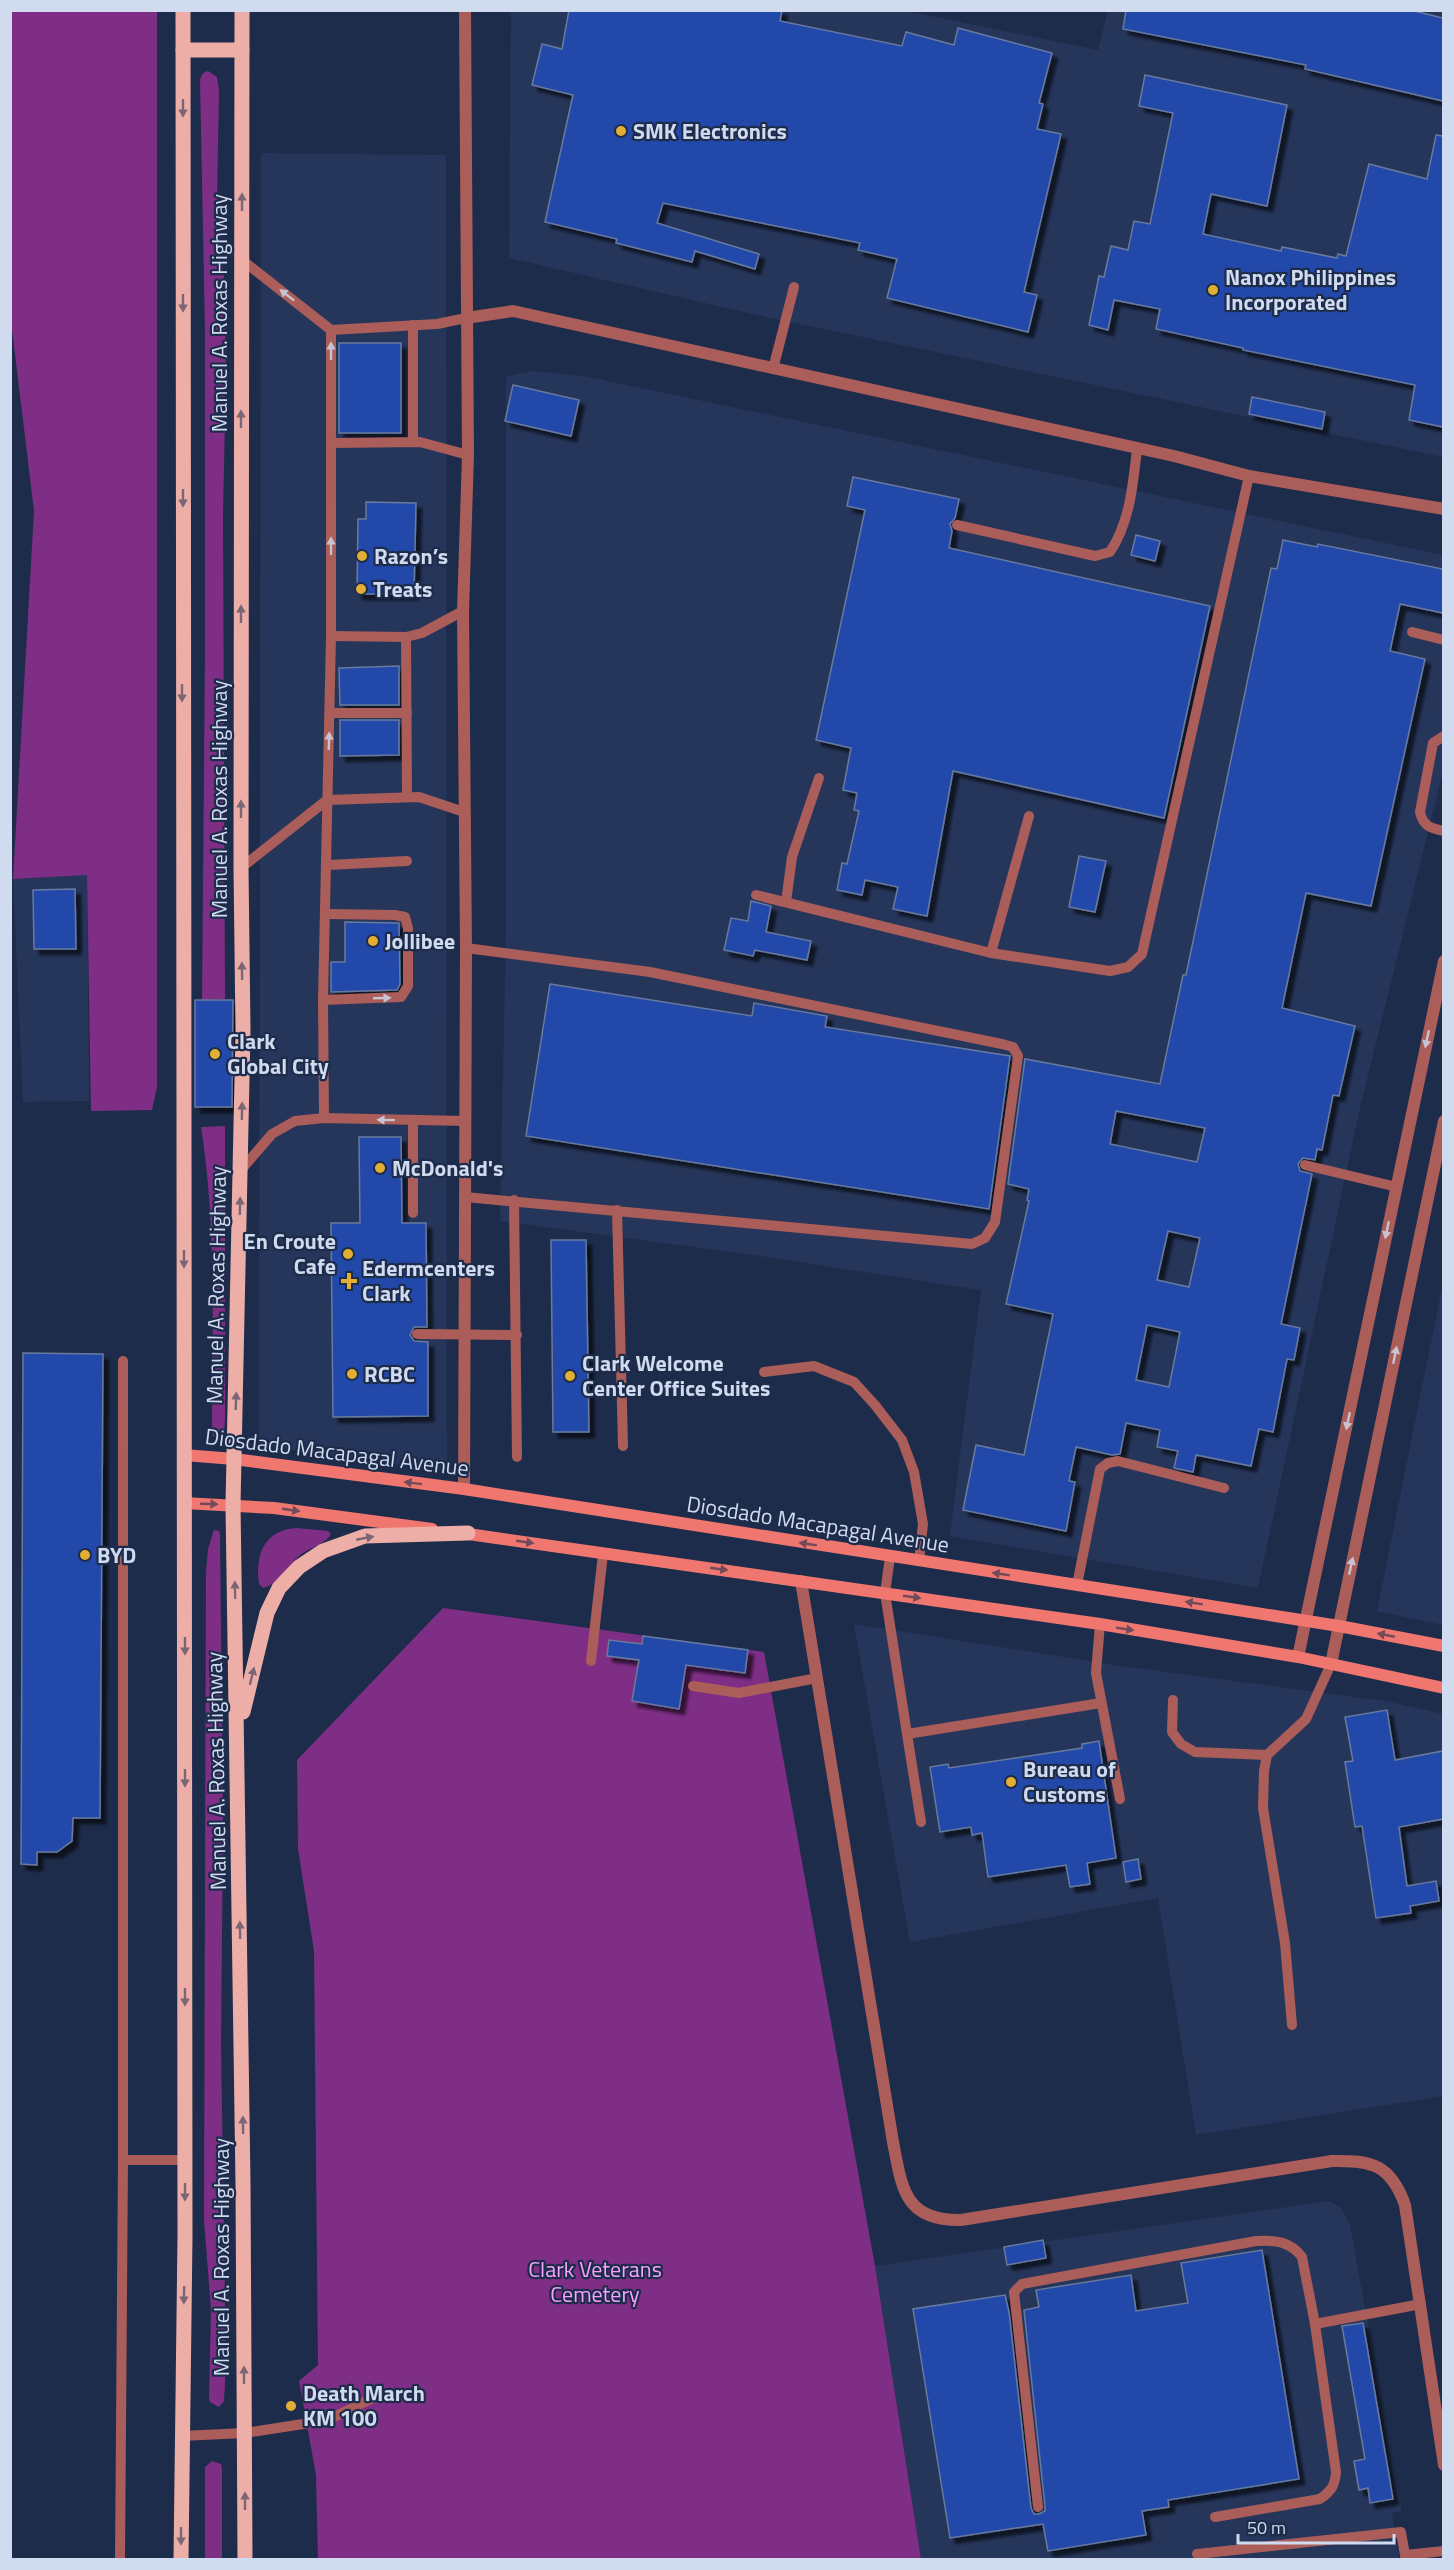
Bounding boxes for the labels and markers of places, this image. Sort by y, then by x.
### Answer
place label: SMK Electronics [633,114,787,148]
marker: SMK Electronics [614,124,628,138]
place label: Nanox Philippines Incorporated [1225,260,1396,319]
marker: Nanox Philippines Incorporated [1206,283,1220,297]
place label: Razon’s [374,539,448,573]
marker: Razon’s [355,549,369,563]
place label: Treats [373,572,432,606]
marker: Treats [354,582,368,596]
place label: Jollibee [385,924,455,958]
marker: Jollibee [366,934,380,948]
place label: Clark Global City [227,1024,329,1083]
marker: Clark Global City [208,1047,222,1061]
place label: McDonald's [392,1151,503,1185]
marker: McDonald's [373,1161,387,1175]
place label: En Croute Cafe [244,1224,336,1283]
marker: En Croute Cafe [341,1247,355,1261]
place label: Edermcenters Clark [362,1251,495,1310]
marker: Edermcenters Clark [340,1272,358,1290]
place label: Clark Welcome Center Office Suites [582,1346,770,1405]
place label: RCBC [364,1357,415,1391]
marker: RCBC [345,1367,359,1381]
marker: Clark Welcome Center Office Suites [563,1369,577,1383]
place label: BYD [97,1538,136,1572]
marker: BYD [78,1548,92,1562]
place label: Bureau of Customs [1023,1752,1116,1811]
marker: Bureau of Customs [1004,1775,1018,1789]
place label: Death March KM 100 [303,2376,425,2435]
marker: Death March KM 100 [284,2399,298,2413]

